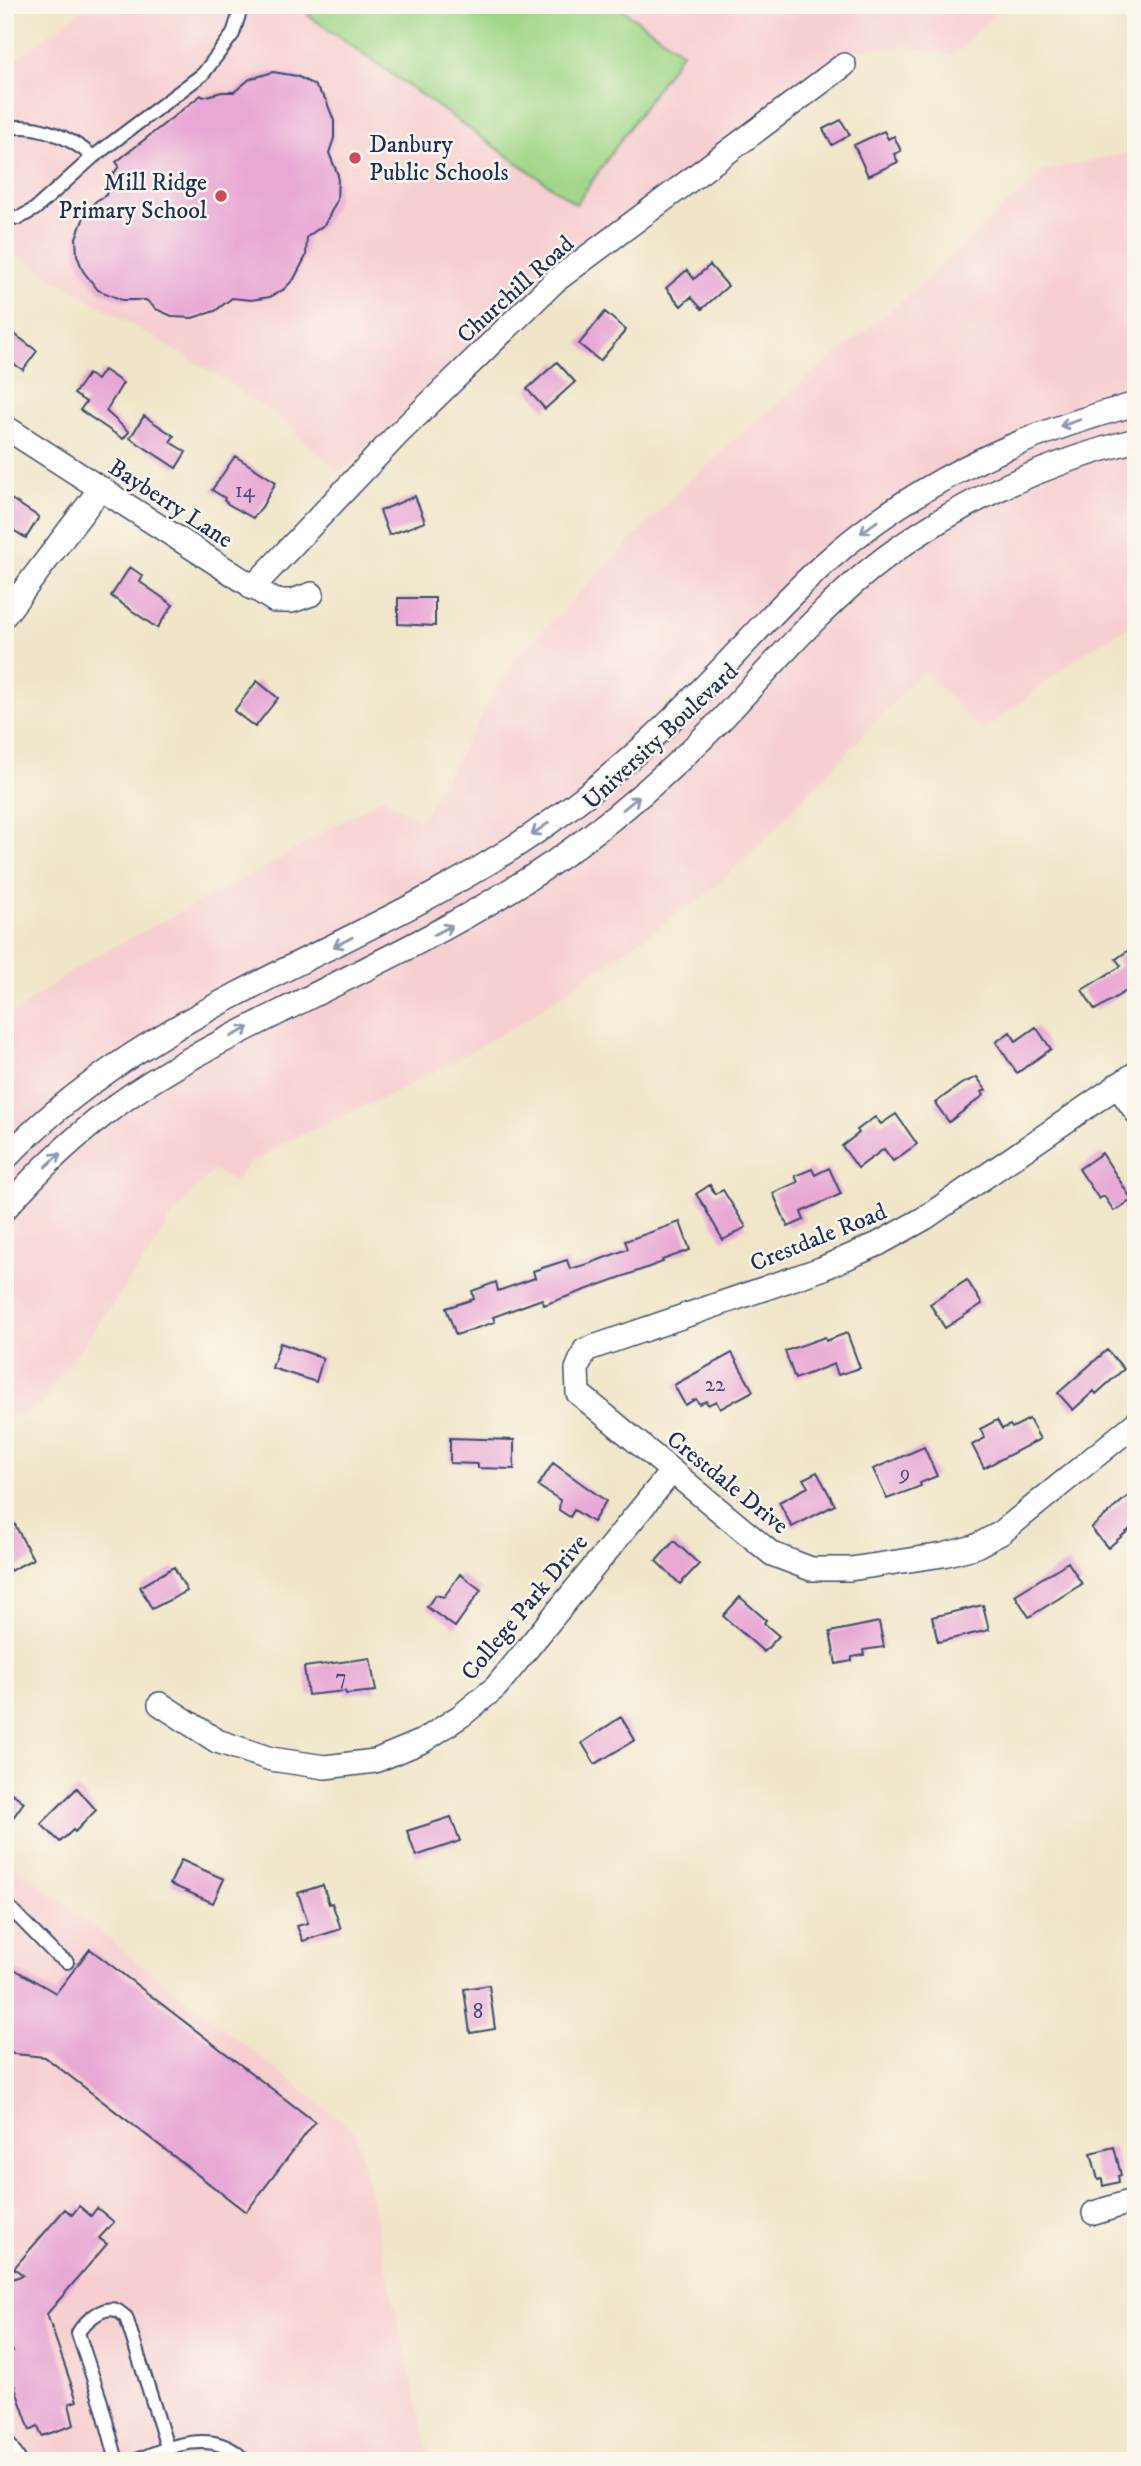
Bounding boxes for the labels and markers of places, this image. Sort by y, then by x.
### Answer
place label: Danbury Public Schools [369,130,508,188]
marker: Danbury Public Schools [347,150,363,166]
place label: Mill Ridge Primary School [58,168,208,226]
marker: Mill Ridge Primary School [213,188,229,204]

